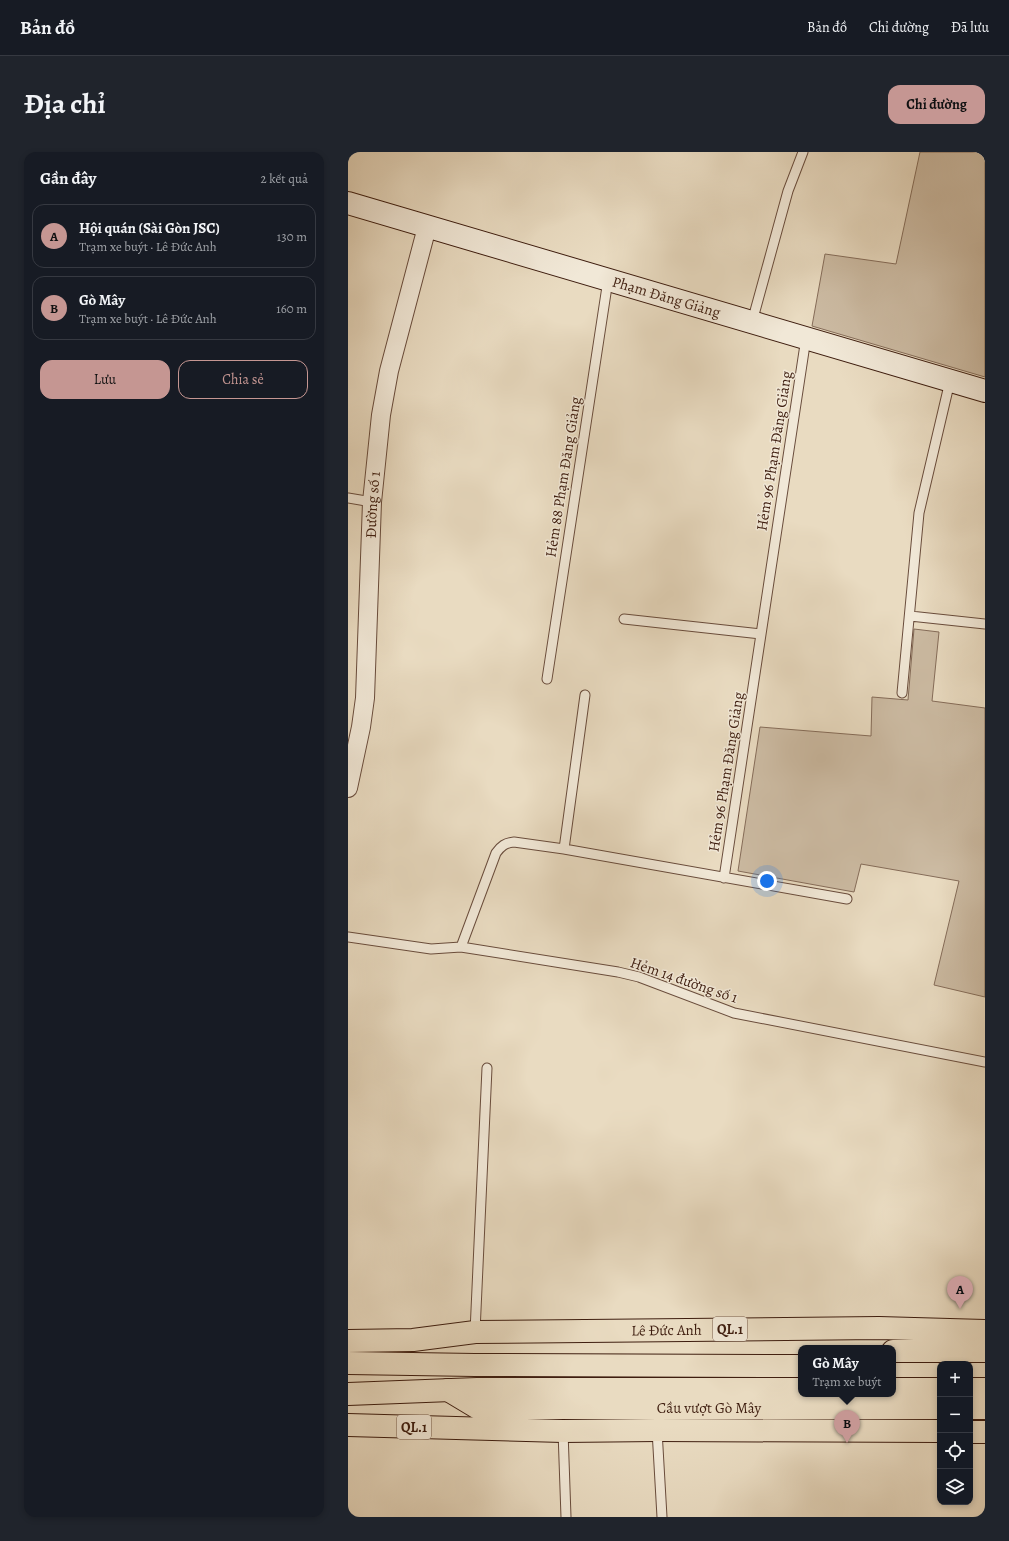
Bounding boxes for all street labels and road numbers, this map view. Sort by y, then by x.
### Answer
street label: Phạm Đăng Giảng [610,272,723,323]
street label: Hẻm 96 Phạm Đăng Giảng [751,369,797,532]
street label: Hẻm 88 Phạm Đăng Giảng [540,395,586,559]
street label: Đường số 1 [361,470,385,539]
street label: Hẻm 96 Phạm Đăng Giảng [703,690,749,853]
street label: Hẻm 14 đường số 1 [628,952,740,1008]
road number: QL.1 [713,1317,747,1341]
street label: Lê Đức Anh [631,1320,702,1340]
street label: Cầu vượt Gò Mây [657,1398,761,1418]
road number: QL.1 [397,1415,431,1439]

